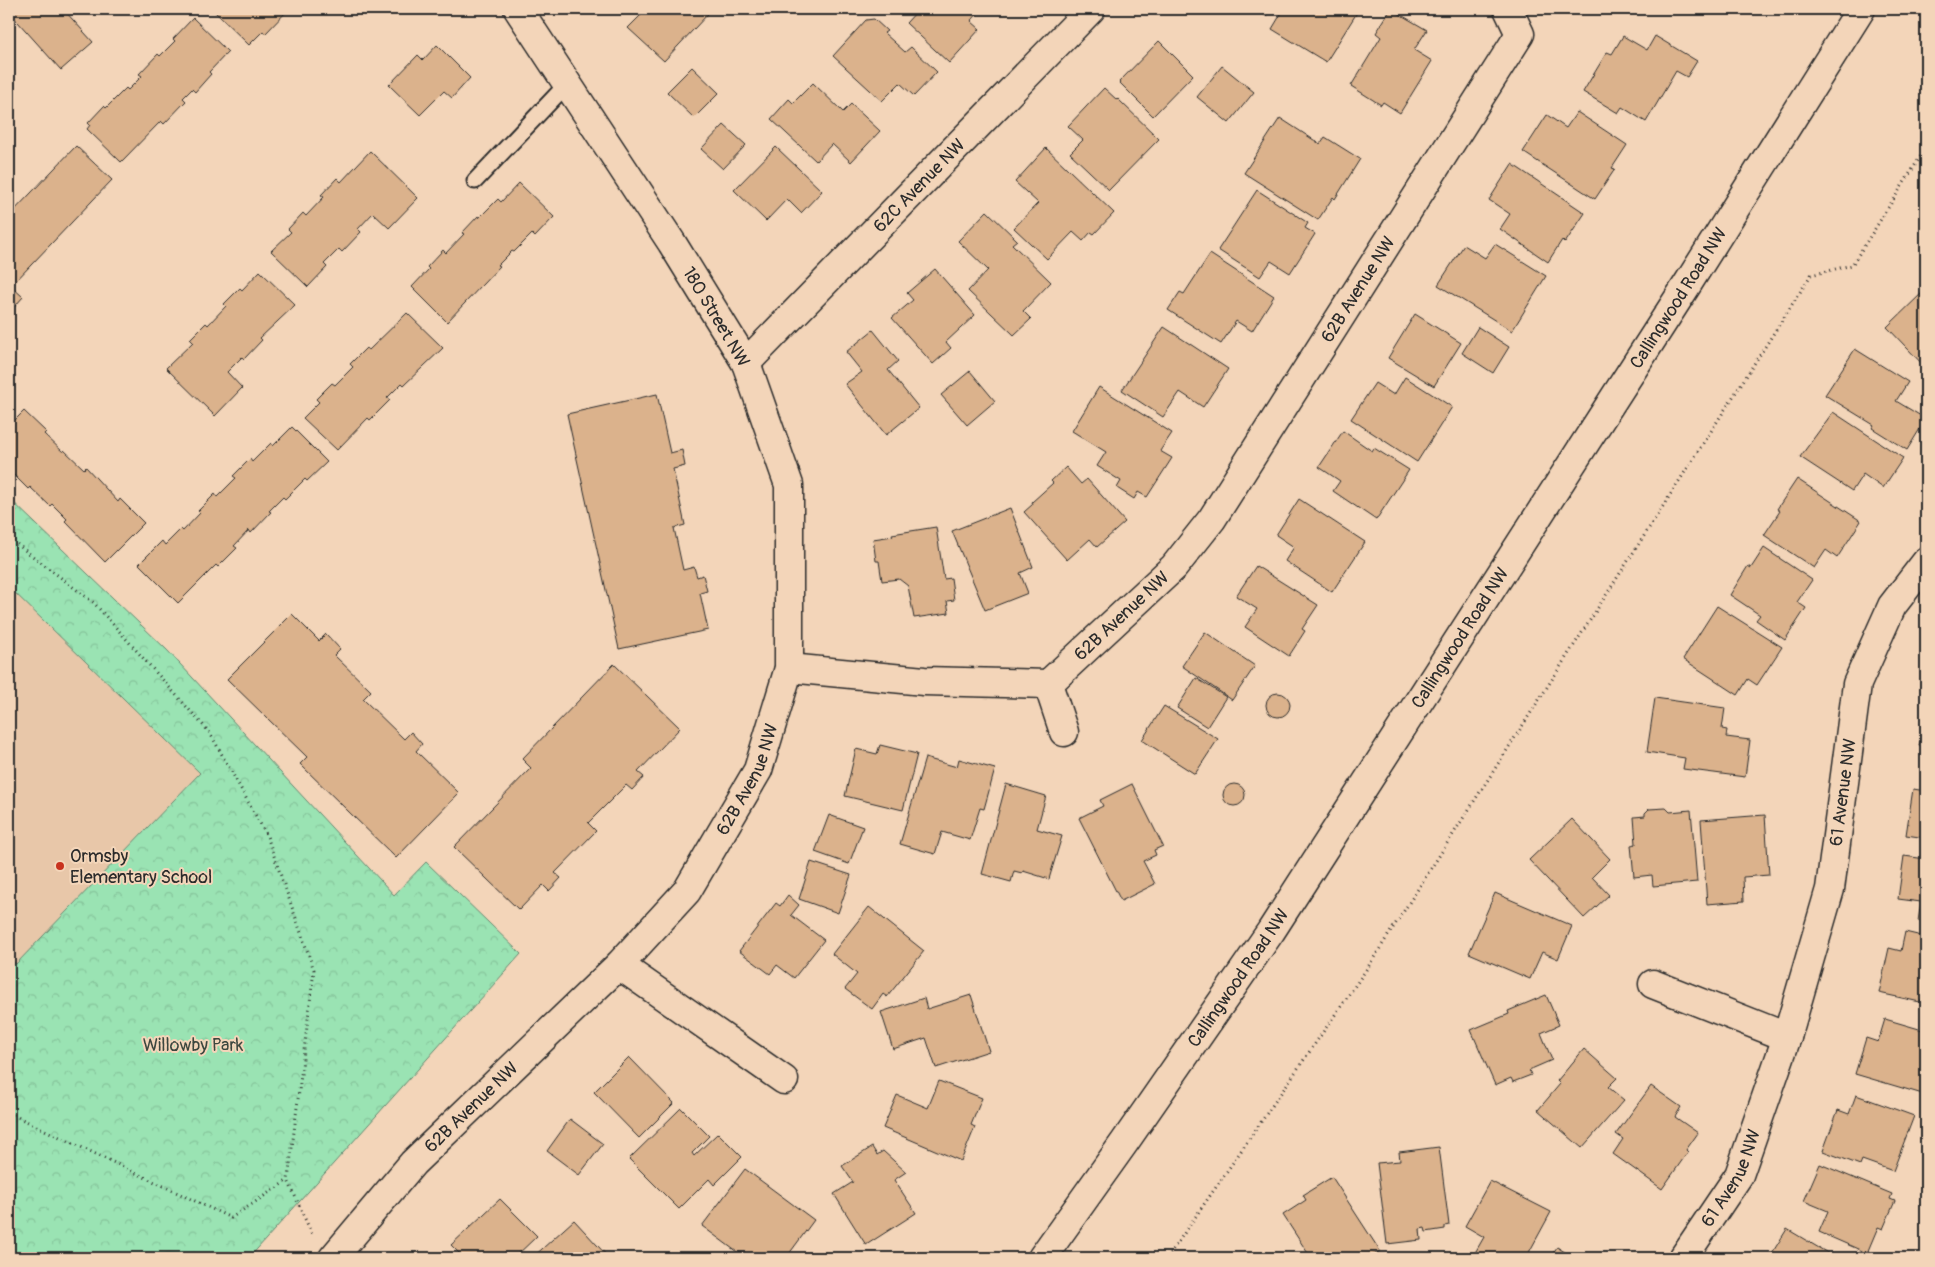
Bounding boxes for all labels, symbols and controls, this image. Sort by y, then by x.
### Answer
street label: 62C Avenue NW [868,134,970,237]
street label: Callingwood Road NW [1625,223,1732,373]
street label: 62B Avenue NW [1316,232,1400,347]
street label: 180 Street NW [677,263,755,371]
street label: Callingwood Road NW [1406,563,1514,713]
street label: 62B Avenue NW [1069,566,1174,665]
street label: 62B Avenue NW [711,721,783,839]
street label: 61 Avenue NW [1824,737,1861,847]
place label: Ormsby Elementary School [70,845,212,889]
marker: Ormsby Elementary School [54,860,66,872]
street label: Callingwood Road NW [1182,904,1294,1052]
park label: Willowby Park [143,1034,244,1057]
street label: 62B Avenue NW [419,1057,523,1157]
street label: 61 Avenue NW [1696,1126,1766,1231]

